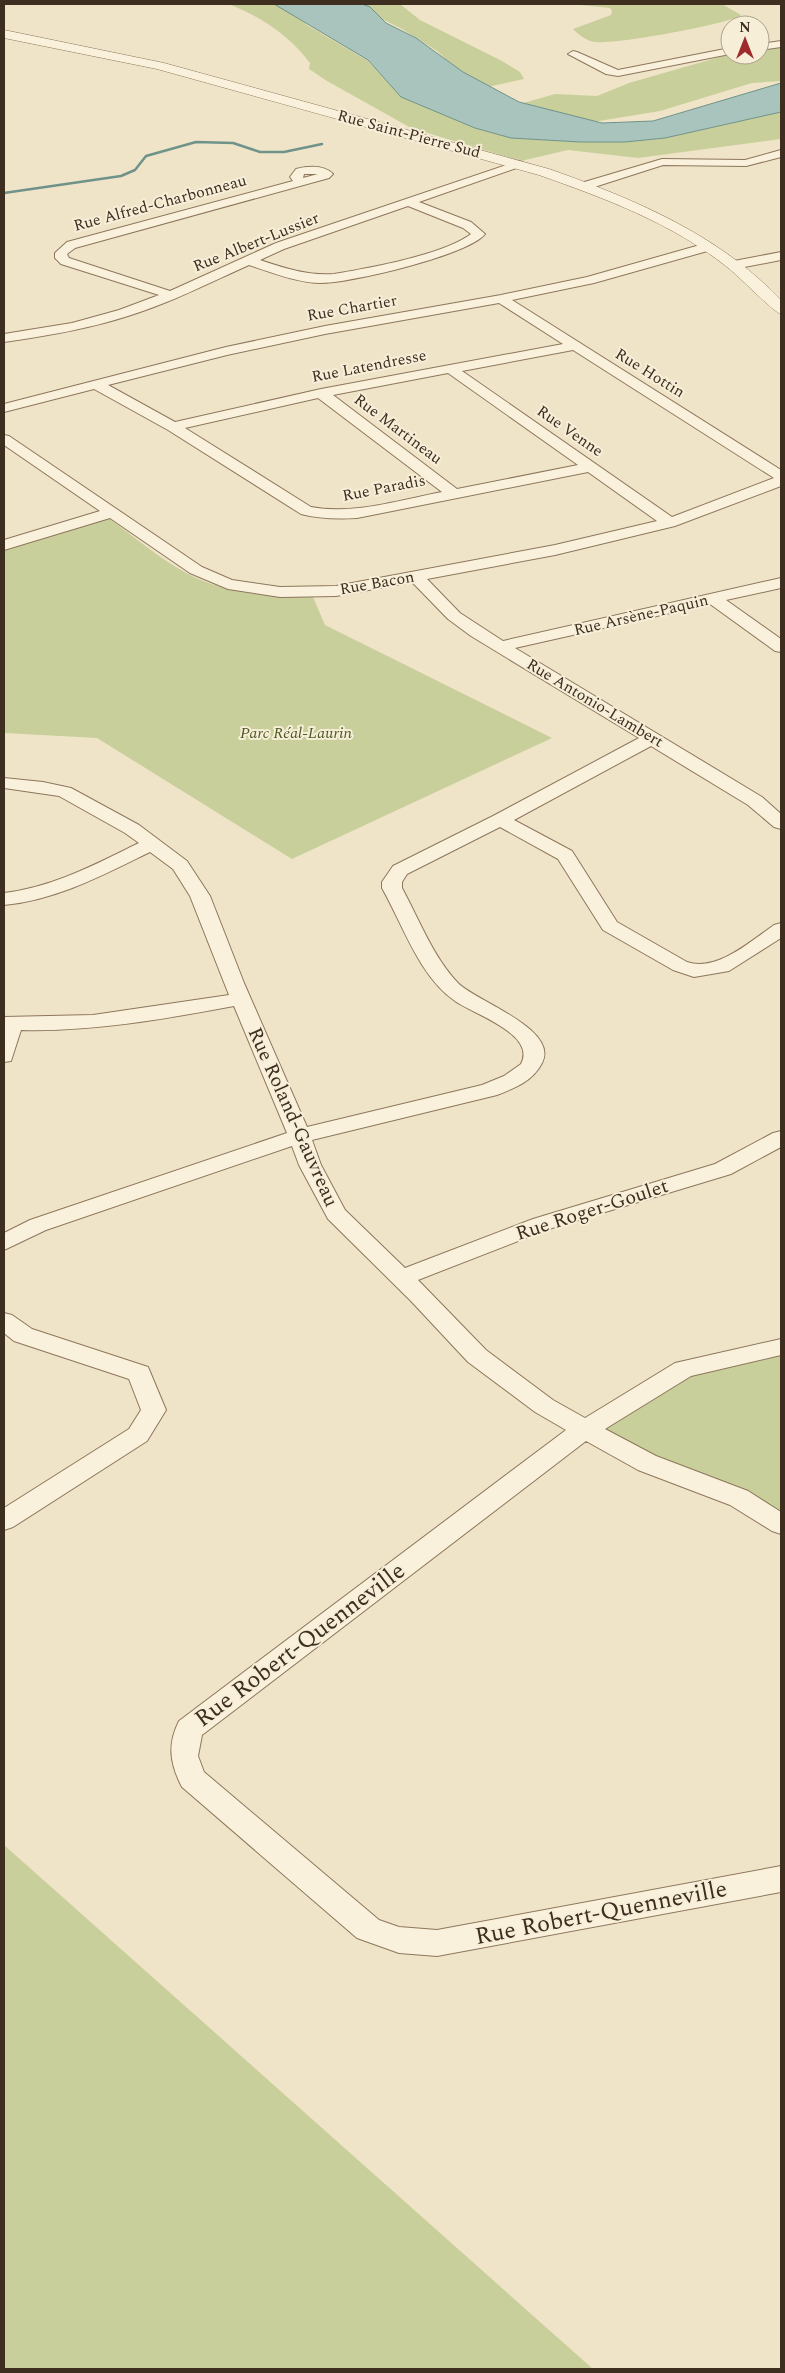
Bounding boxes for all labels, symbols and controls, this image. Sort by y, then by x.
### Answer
north arrow [720,15,770,65]
text: N [739,17,751,38]
street label: Rue Saint-Pierre Sud [335,103,483,165]
street label: Rue Alfred-Charbonneau [71,168,249,238]
street label: Rue Albert-Lussier [189,206,323,278]
street label: Rue Chartier [305,288,399,328]
street label: Rue Hottin [610,342,690,404]
street label: Rue Latendresse [310,343,428,389]
street label: Rue Martineau [349,388,447,470]
street label: Rue Venne [532,399,608,463]
street label: Rue Paradis [340,468,428,508]
street label: Rue Bacon [338,565,416,601]
street label: Rue Arsène-Paquin [571,588,711,642]
street label: Rue Antonio-Lambert [522,652,668,754]
park label: Parc Réal-Laurin [240,721,353,745]
street label: Rue Roland-Gauvreau [240,1022,346,1212]
street label: Rue Roger-Goulet [512,1171,672,1249]
street label: Rue Robert-Quenneville [187,1554,413,1736]
street label: Rue Robert-Quenneville [472,1871,730,1955]

